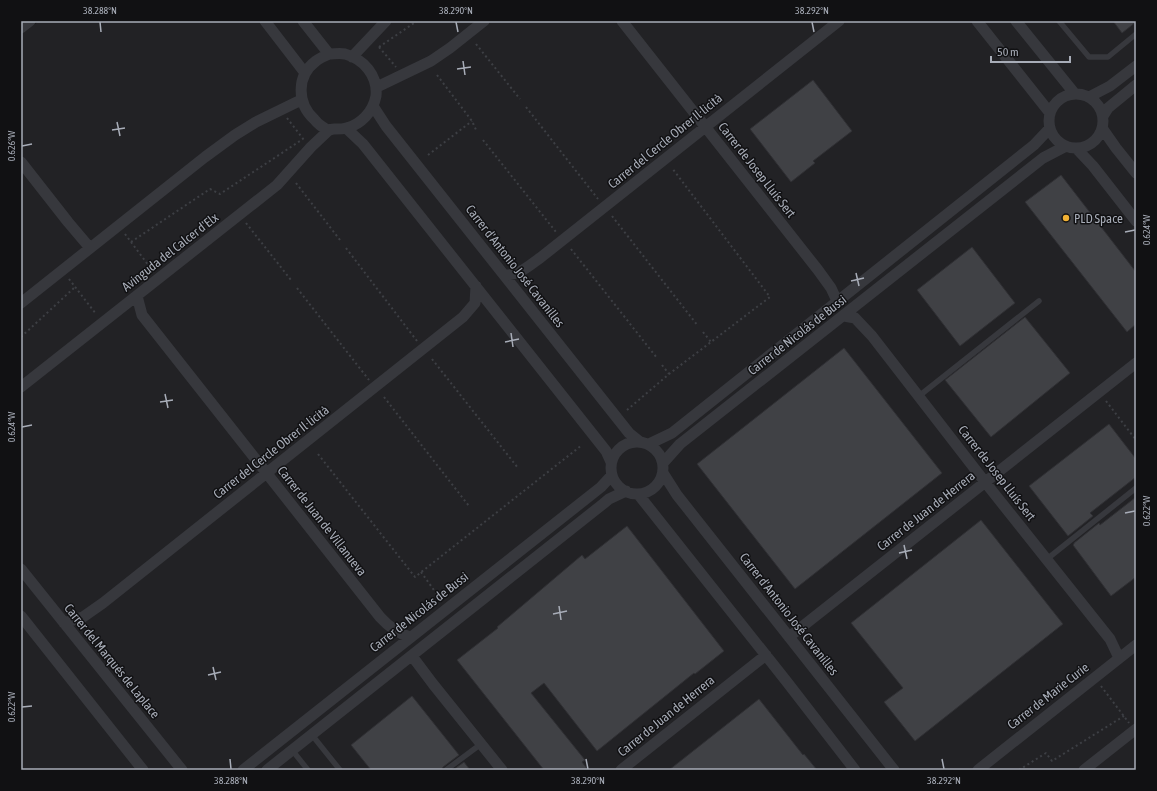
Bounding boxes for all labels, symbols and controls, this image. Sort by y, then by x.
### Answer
text: 38.288°N [83,5,117,16]
text: 38.290°N [439,5,473,16]
text: 38.292°N [795,5,829,16]
scale bar [991,38,1070,64]
text: 50 m [997,45,1019,59]
street label: Carrer del Cercle Obrer Il·licità [605,90,725,192]
street label: Carrer de Josep Lluís Sert [715,119,799,221]
text: 0.626°W [6,130,17,161]
street label: Carrer d'Antonio José Cavanilles [463,202,568,331]
street label: Avinguda del Calcer d'Elx [119,209,222,294]
place label: PLD Space [1074,211,1123,226]
marker: PLD Space [1061,213,1071,223]
text: 0.624°W [1141,214,1152,245]
street label: Carrer de Nicolás de Bussi [745,292,849,378]
street label: Carrer del Cercle Obrer Il·licità [210,402,332,502]
text: 0.624°W [6,411,17,442]
street label: Carrer de Josep Lluís Sert [955,422,1039,524]
street label: Carrer de Juan de Villanueva [274,463,370,579]
street label: Carrer de Juan de Herrera [874,468,978,554]
text: 0.622°W [1141,495,1152,526]
street label: Carrer d'Antonio José Cavanilles [737,550,842,679]
street label: Carrer de Nicolás de Bussi [367,569,471,655]
street label: Carrer del Marqués de Laplace [61,601,163,721]
street label: Carrer de Marie Curie [1004,660,1092,732]
street label: Carrer de Juan de Herrera [615,672,717,760]
text: 0.622°W [6,691,17,722]
text: 38.288°N [214,775,248,786]
text: 38.290°N [571,775,605,786]
text: 38.292°N [927,775,961,786]

